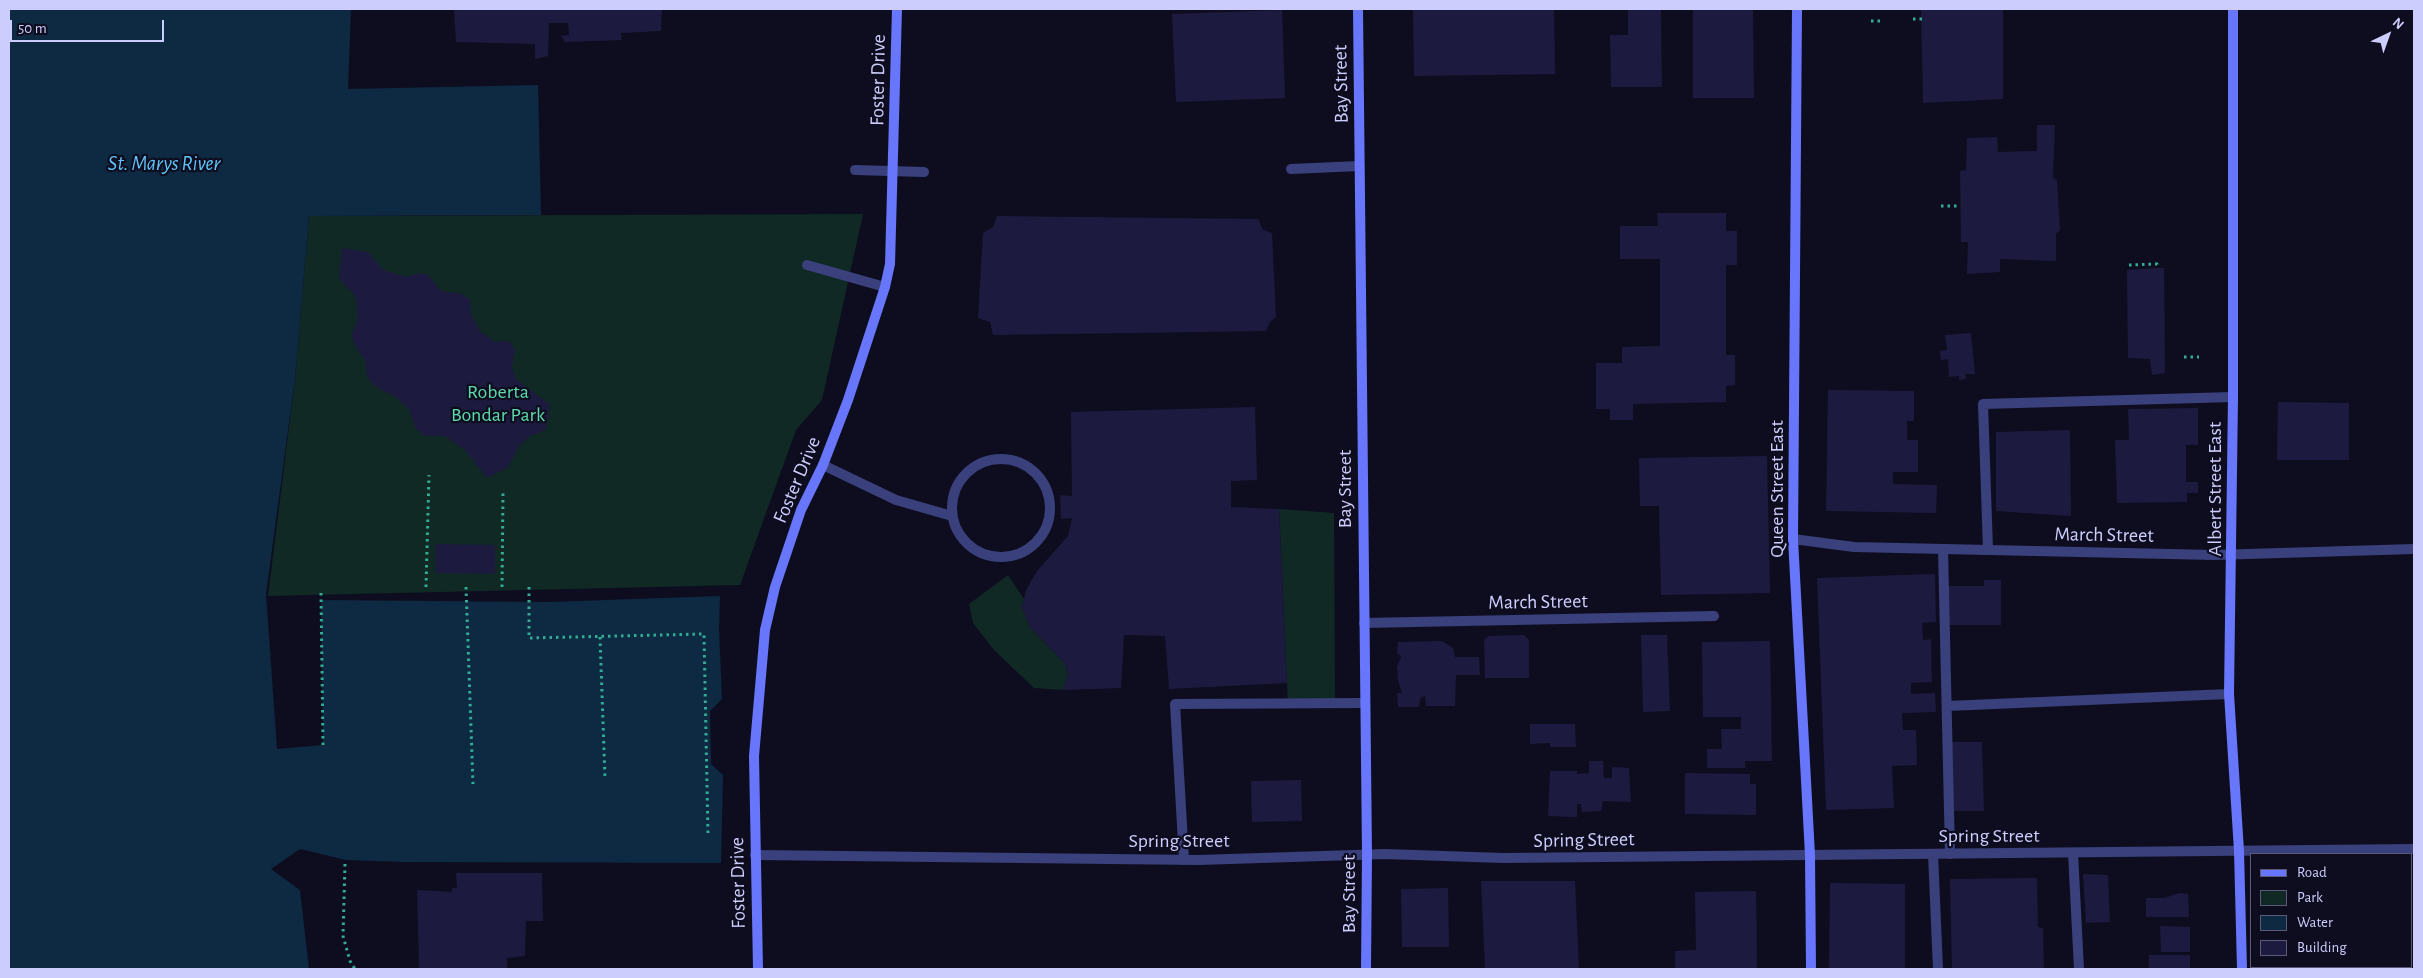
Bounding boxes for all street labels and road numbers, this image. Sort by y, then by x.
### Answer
street label: Foster Drive [865,34,891,126]
street label: Bay Street [1328,44,1354,124]
street label: Queen Street East [1765,420,1789,558]
street label: Albert Street East [2203,422,2227,556]
street label: Foster Drive [768,433,826,527]
street label: Bay Street [1333,450,1357,528]
street label: March Street [2054,522,2154,548]
street label: March Street [1488,589,1588,615]
street label: Spring Street [1938,824,2040,848]
street label: Spring Street [1533,827,1635,853]
street label: Spring Street [1128,829,1230,853]
street label: Foster Drive [725,837,751,929]
street label: Bay Street [1337,855,1361,933]

